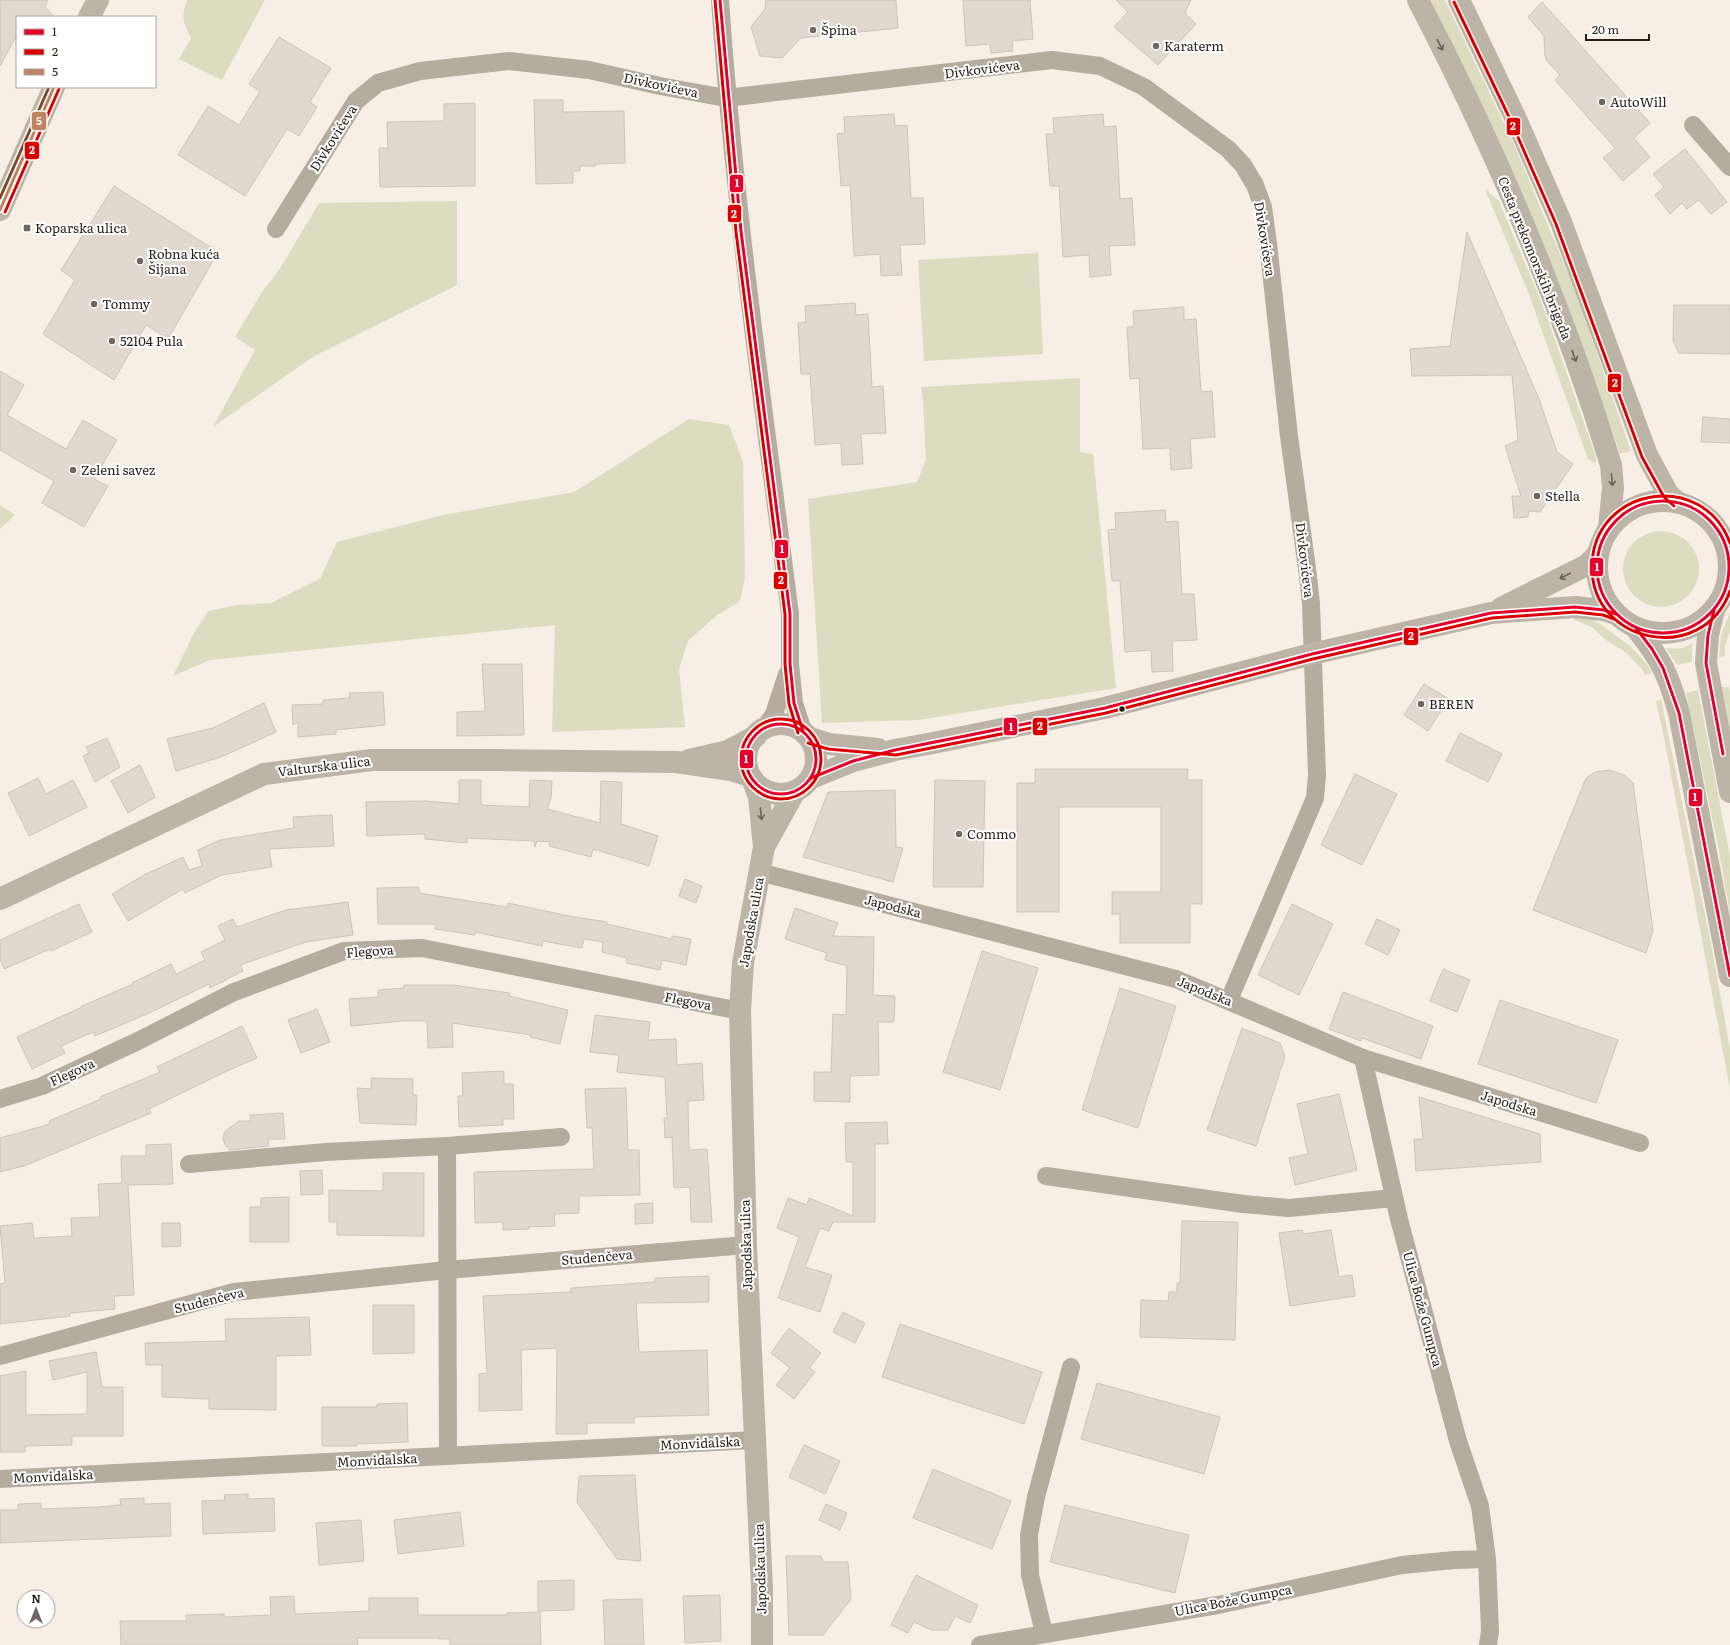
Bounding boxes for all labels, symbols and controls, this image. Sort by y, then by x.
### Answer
legend [16,16,156,88]
scale bar [1586,16,1649,42]
place label: Špina [821,20,857,39]
text: 20 m [1592,20,1619,38]
text: 1 [52,22,57,40]
marker: Špina [808,25,818,35]
place label: Karaterm [1164,36,1224,55]
one-way arrow [1437,38,1445,50]
marker: Karaterm [1151,41,1161,51]
text: 2 [52,42,58,60]
street label: Divkovićeva [943,54,1021,83]
text: 5 [52,62,58,80]
street label: Divkovićeva [622,67,700,102]
place label: AutoWill [1610,92,1667,111]
marker: AutoWill [1597,97,1607,107]
street label: Divkovićeva [304,101,361,175]
line badge: 5 [31,111,47,131]
text: 5 [36,112,42,128]
line badge: 2 [1506,117,1521,136]
text: 2 [1510,117,1516,133]
line badge: 2 [24,141,40,160]
text: 2 [29,141,35,157]
street label: Cesta prekomorskih brigada [1494,173,1577,342]
line badge: 1 [729,174,744,193]
text: 1 [735,174,740,190]
street label: Divkovićeva [1250,200,1281,278]
line badge: 2 [727,204,742,223]
text: 2 [731,205,737,221]
place label: Koparska ulica [35,218,127,237]
marker: Koparska ulica [22,223,32,233]
place label: Robna kuća Šijana [148,244,220,278]
marker: Robna kuća Šijana [135,256,145,266]
place label: Tommy [102,294,151,313]
marker: Tommy [89,299,99,309]
place label: 52104 Pula [120,331,183,350]
marker: 52104 Pula [107,336,117,346]
one-way arrow [1570,350,1578,362]
line badge: 2 [1607,373,1622,393]
text: 2 [1612,374,1618,390]
place label: Zeleni savez [81,460,155,479]
marker: Zeleni savez [68,465,78,475]
one-way arrow [1608,473,1616,486]
place label: Stella [1545,486,1580,505]
marker: Stella [1532,491,1542,501]
street label: Divkovićeva [1291,521,1320,599]
line badge: 1 [774,539,789,559]
text: 1 [780,540,785,556]
line badge: 1 [1589,557,1604,577]
text: 1 [1595,558,1600,574]
line badge: 2 [773,571,788,590]
text: 2 [778,571,784,587]
one-way arrow [1560,573,1572,580]
line badge: 2 [1403,627,1419,646]
text: 2 [1408,627,1414,643]
place label: BEREN [1429,694,1475,713]
marker: BEREN [1416,699,1426,709]
unlabelled marker [1117,704,1127,714]
line badge: 1 [1003,717,1018,736]
line badge: 2 [1032,717,1048,736]
text: 2 [1037,717,1043,733]
text: 1 [1009,718,1014,734]
line badge: 1 [739,749,754,769]
street label: Valturska ulica [276,750,371,781]
text: 1 [744,750,749,766]
line badge: 1 [1688,788,1703,807]
text: 1 [1693,788,1698,804]
one-way arrow [757,807,765,820]
place label: Commo [967,824,1017,843]
marker: Commo [954,829,964,839]
street label: Japodska ulica [733,875,768,968]
street label: Japodska [863,889,924,922]
street label: Flegova [346,939,394,962]
street label: Japodska [1175,971,1236,1010]
street label: Flegova [663,987,713,1014]
street label: Flegova [46,1053,97,1090]
street label: Japodska [1479,1085,1540,1120]
street label: Japodska ulica [734,1199,757,1291]
street label: Studenčeva [561,1244,633,1269]
street label: Ulica Bože Gumpca [1399,1249,1448,1369]
street label: Studenčeva [172,1282,246,1317]
street label: Monvidalska [659,1431,741,1454]
street label: Monvidalska [336,1448,418,1471]
street label: Monvidalska [12,1464,94,1487]
street label: Japodska ulica [748,1523,771,1615]
street label: Ulica Bože Gumpca [1173,1579,1293,1620]
north arrow [16,1589,56,1629]
text: N [31,1590,41,1606]

